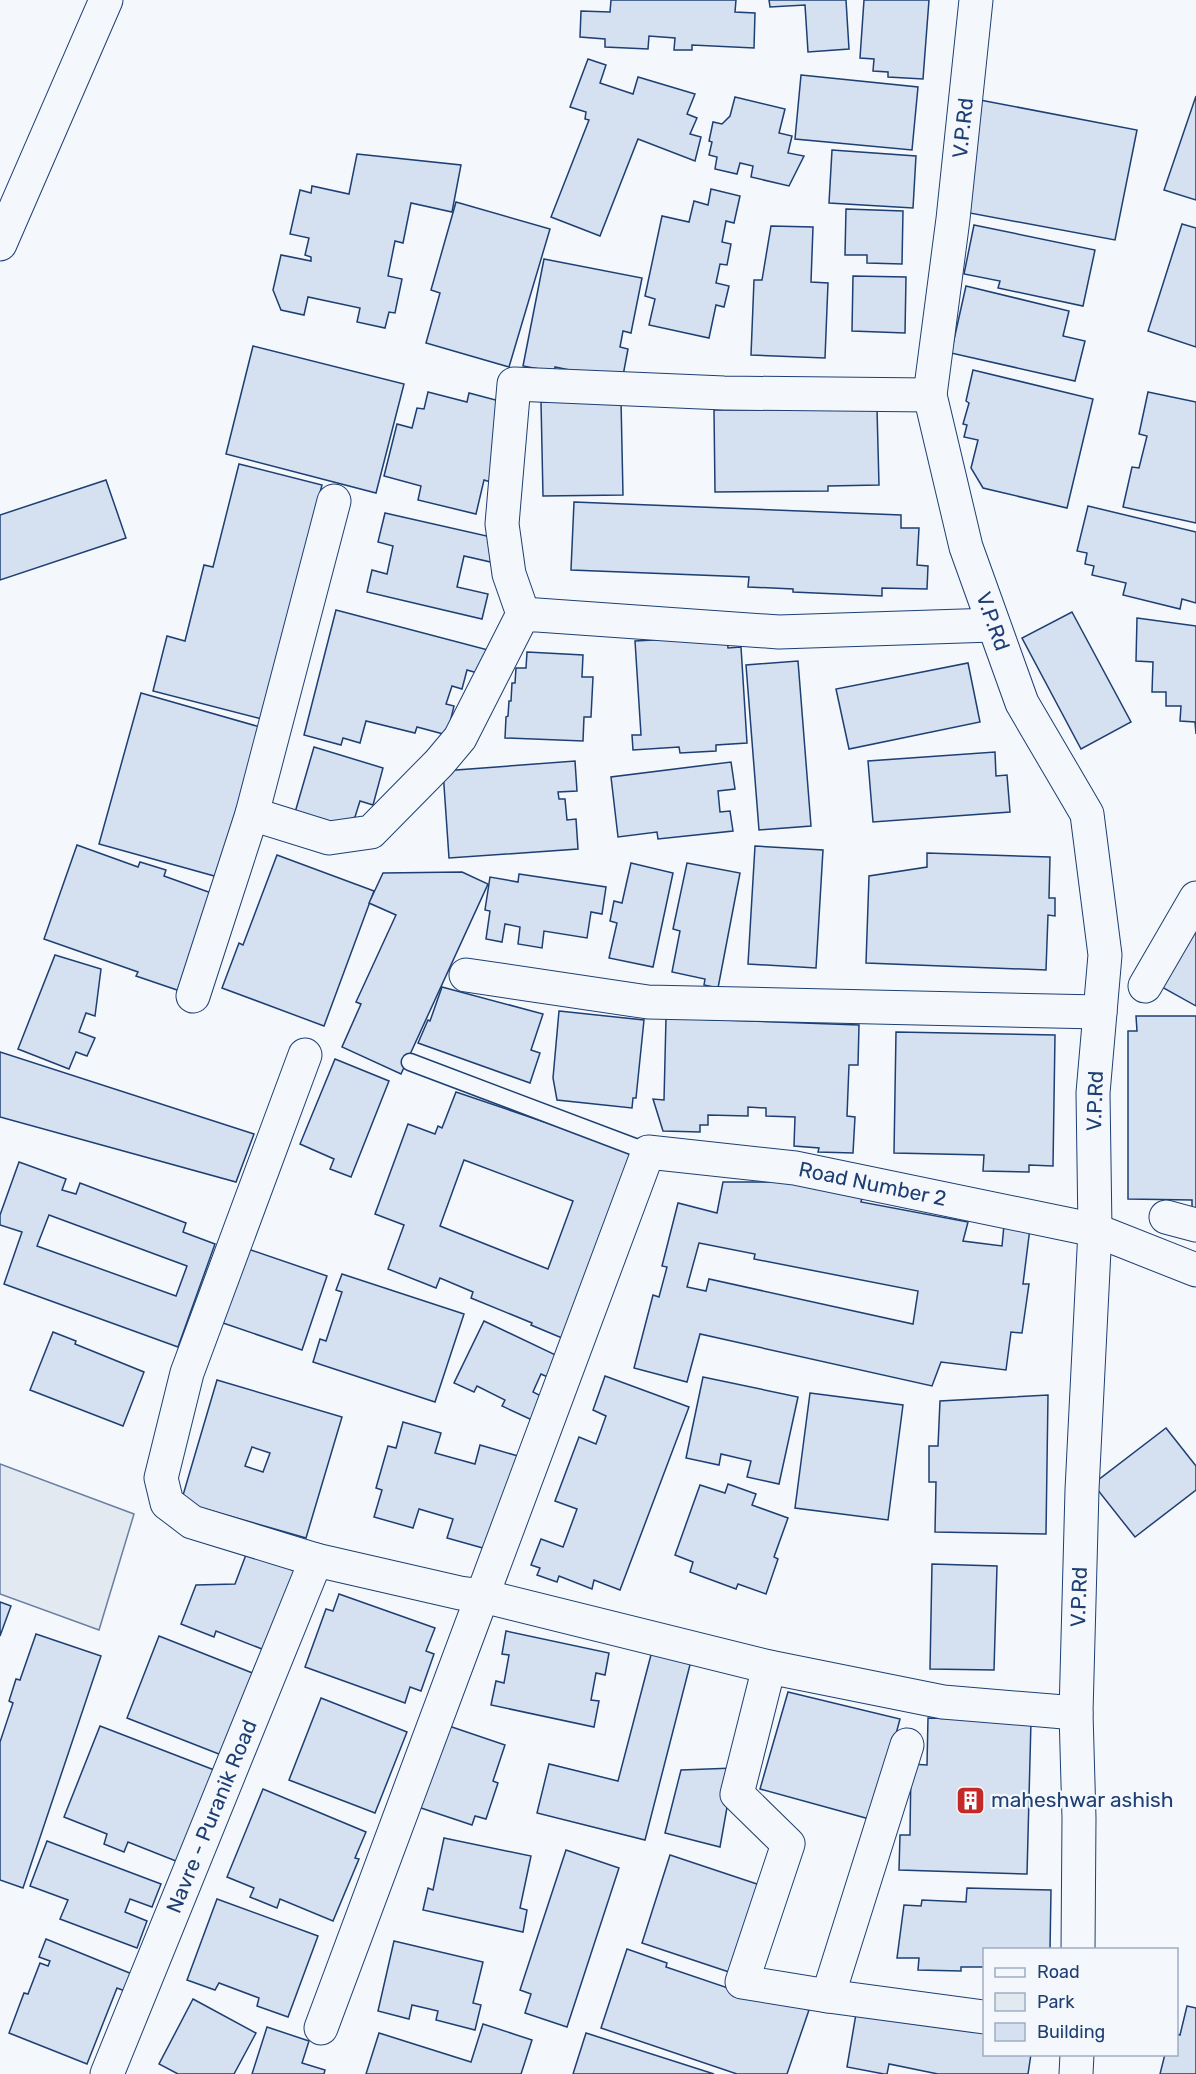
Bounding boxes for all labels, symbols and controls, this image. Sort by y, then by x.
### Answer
street label: V.P.Rd [947,96,978,159]
street label: V.P.Rd [971,588,1015,654]
street label: V.P.Rd [1081,1070,1108,1132]
street label: Road Number 2 [797,1156,949,1211]
street label: V.P.Rd [1065,1566,1092,1628]
street label: Navre - Puranik Road [161,1716,262,1917]
building icon: maheshwar ashish [954,1784,986,1816]
place label: maheshwar ashish [991,1787,1174,1812]
legend [983,1948,1178,2056]
text: Road [1037,1961,1080,1983]
text: Park [1037,1991,1075,2013]
text: Building [1037,2021,1105,2043]

